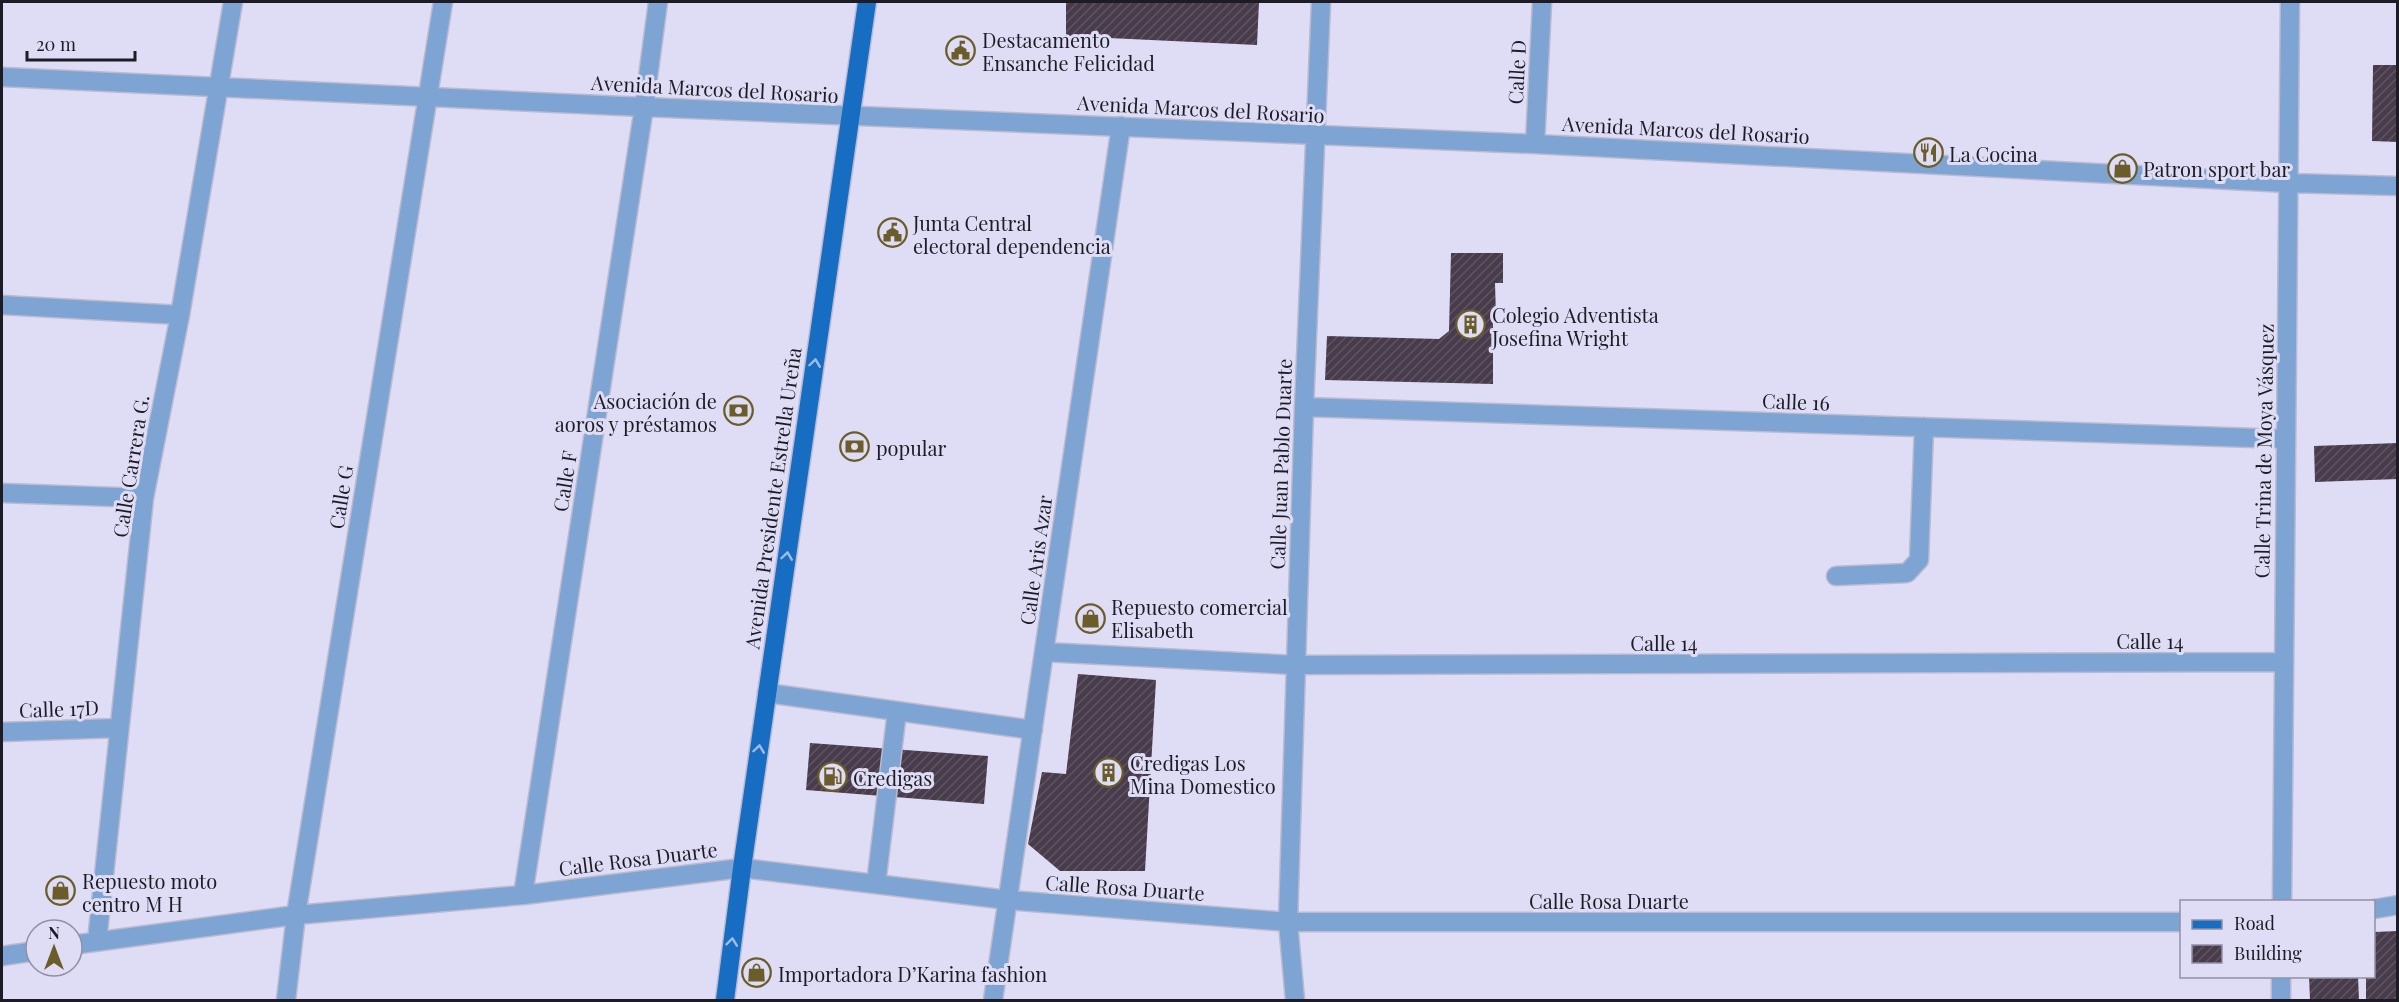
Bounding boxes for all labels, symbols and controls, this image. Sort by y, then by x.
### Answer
scale bar [27,24,135,62]
place label: Destacamento Ensanche Felicidad [982,26,1155,76]
text: 20 m [36,32,76,56]
public building icon: Destacamento Ensanche Felicidad [945,34,977,66]
street label: Calle D [1501,39,1531,105]
street label: Avenida Marcos del Rosario [590,68,839,108]
street label: Avenida Marcos del Rosario [1076,88,1325,128]
street label: Avenida Marcos del Rosario [1561,109,1810,149]
restaurant icon: La Cocina [1912,137,1944,169]
place label: La Cocina [1949,140,2038,167]
shop icon: Patron sport bar [2106,152,2138,184]
place label: Patron sport bar [2143,155,2290,182]
place label: Junta Central electoral dependencia [912,209,1111,259]
public building icon: Junta Central electoral dependencia [876,217,908,249]
place label: Colegio Adventista Josefina Wright [1491,301,1659,351]
building icon: Colegio Adventista Josefina Wright [1455,309,1487,341]
street label: Calle Trina de Moya Vásquez [2247,323,2279,579]
street label: Avenida Presidente Estrella Ureña [737,345,807,652]
street label: Calle Juan Pablo Duarte [1263,358,1297,570]
one-way arrow [808,359,820,368]
street label: Calle 16 [1762,386,1830,416]
place label: Asociación de aoros y préstamos [555,387,717,437]
street label: Calle Carrera G. [105,393,155,539]
bank icon: Asociación de aoros y préstamos [722,395,754,427]
bank icon: popular [839,431,871,463]
place label: popular [876,434,947,461]
street label: Calle F [546,449,582,513]
street label: Calle G [322,463,358,531]
street label: Calle Aris Azar [1013,493,1057,627]
one-way arrow [780,552,792,561]
place label: Repuesto comercial Elisabeth [1111,593,1288,643]
shop icon: Repuesto comercial Elisabeth [1074,602,1106,634]
street label: Calle 14 [2116,627,2184,654]
street label: Calle 14 [1630,629,1698,656]
street label: Calle 17D [19,693,99,723]
one-way arrow [752,745,764,754]
place label: Credigas Los Mina Domestico [1130,749,1276,799]
building icon: Credigas Los Mina Domestico [1093,757,1125,789]
fuel station icon: Credigas [816,761,848,793]
place label: Credigas [853,764,932,791]
street label: Calle Rosa Duarte [557,835,719,881]
place label: Repuesto moto centro M H [82,867,217,917]
street label: Calle Rosa Duarte [1044,868,1206,906]
shop icon: Repuesto moto centro M H [45,875,77,907]
street label: Calle Rosa Duarte [1529,887,1689,914]
legend [2180,900,2375,978]
text: Road [2234,911,2275,935]
north arrow [24,918,84,978]
text: N [48,922,60,943]
one-way arrow [725,938,738,947]
text: Building [2234,941,2302,965]
shop icon: Importadora D’Karina fashion [741,957,773,989]
place label: Importadora D’Karina fashion [778,960,1047,987]

